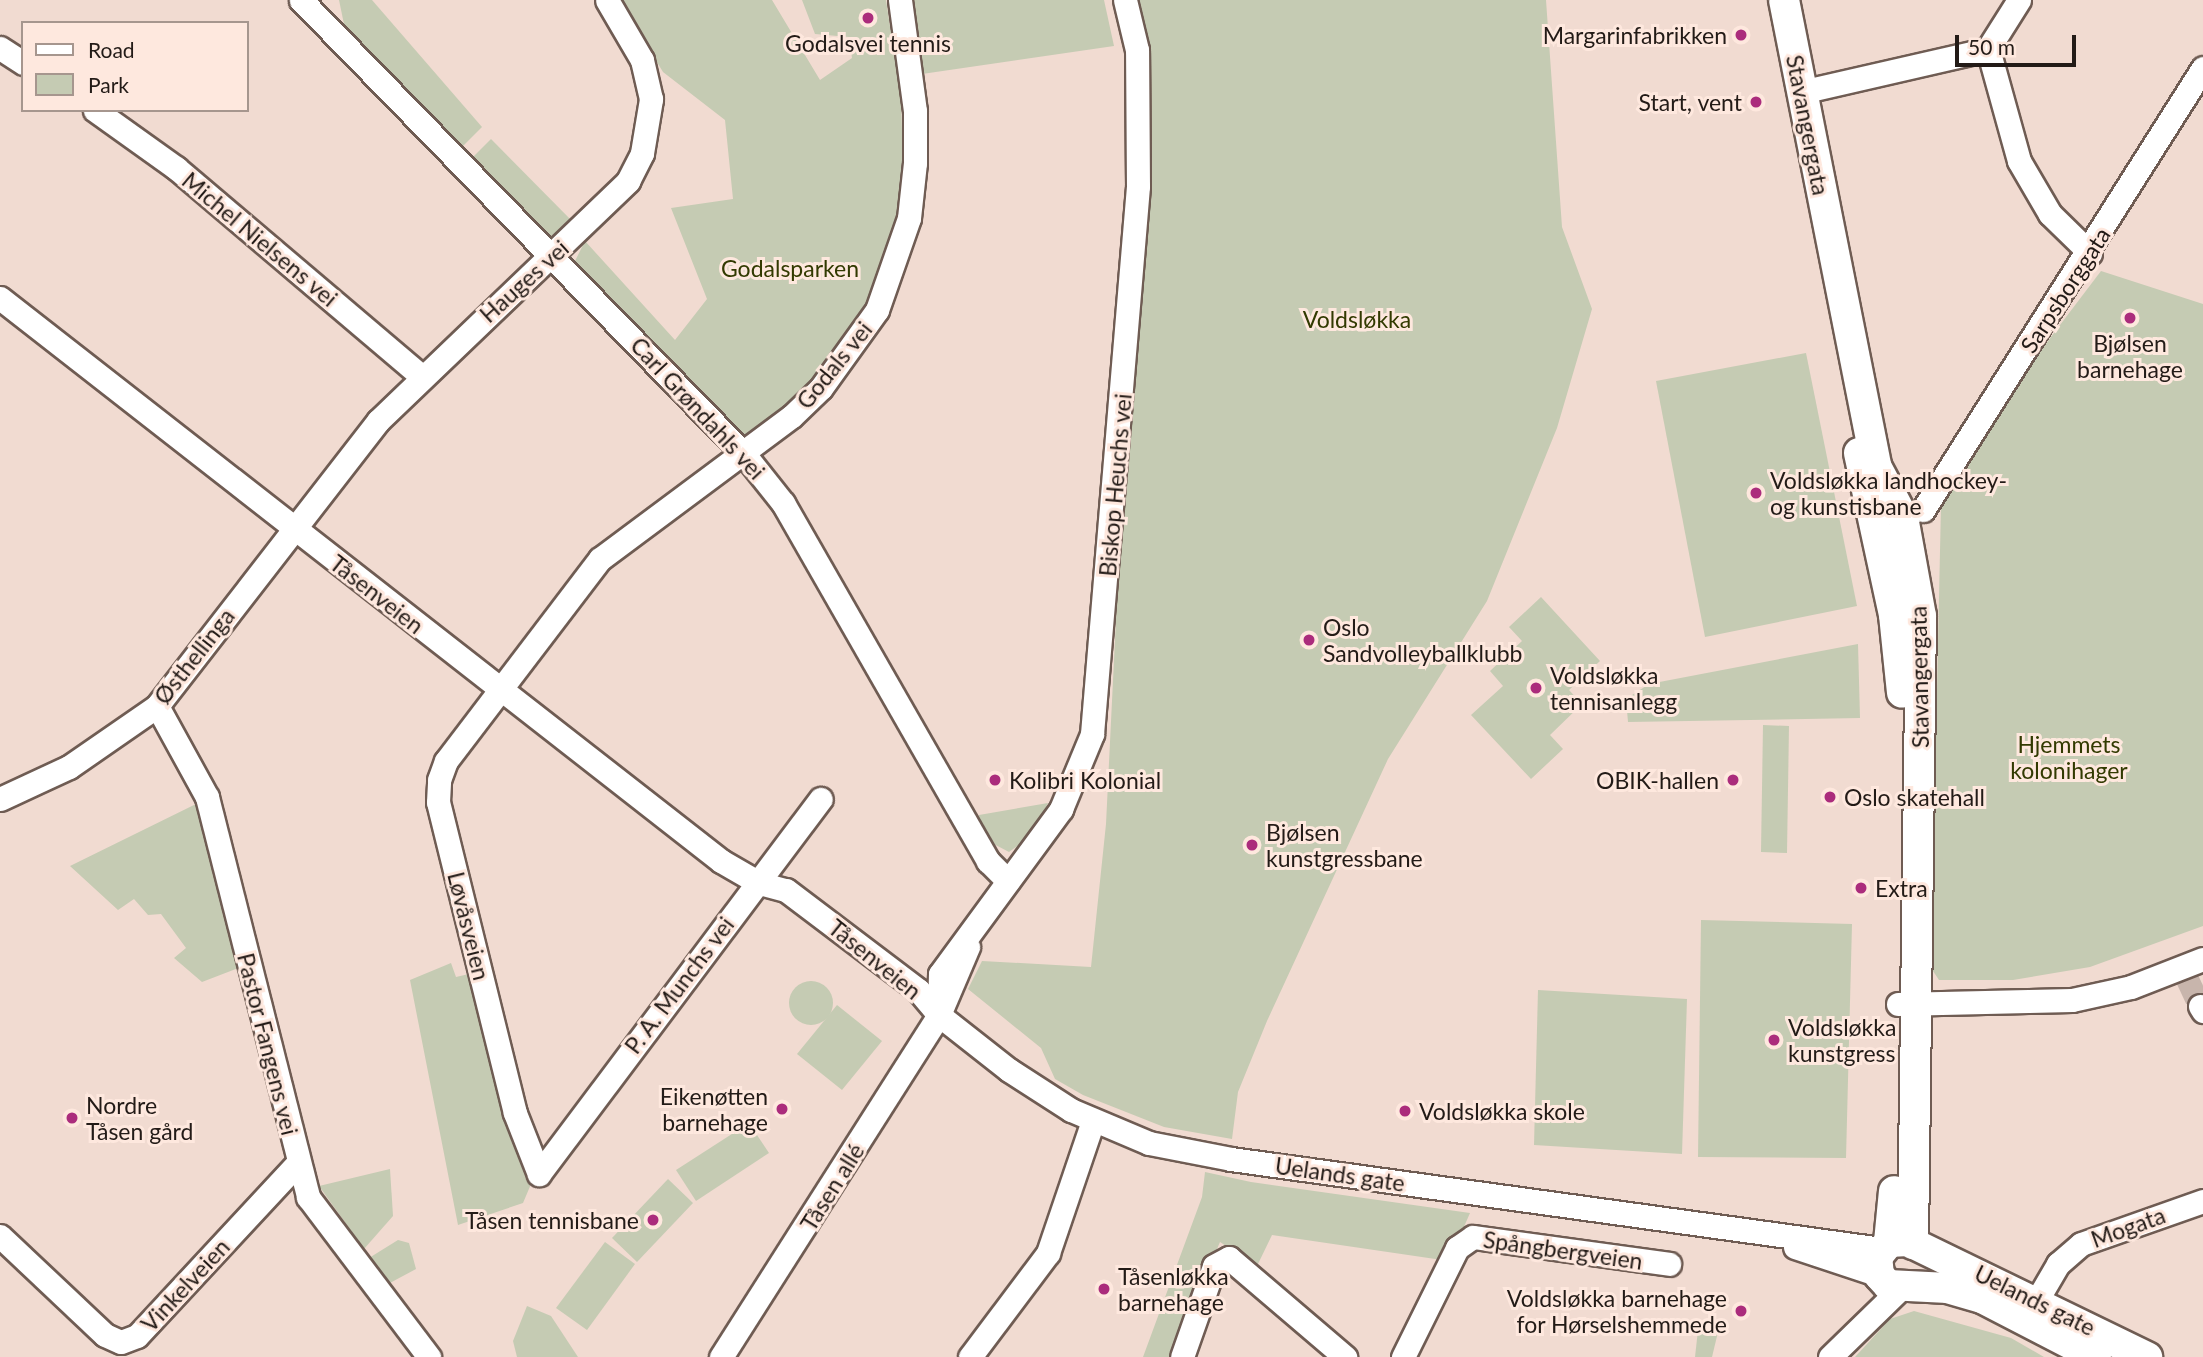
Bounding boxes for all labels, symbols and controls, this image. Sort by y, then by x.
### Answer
marker: Godalsvei tennis [860,10,876,26]
legend [21,21,248,112]
place label: Margarinfabrikken [1543,21,1727,49]
scale bar [1958,21,2079,65]
marker: Margarinfabrikken [1733,27,1749,43]
place label: Godalsvei tennis [785,29,951,57]
text: 50 m [1968,34,2015,59]
text: Road [88,37,135,62]
street label: Stavangergata [1781,53,1835,197]
text: Park [88,72,129,97]
place label: Start, vent [1638,88,1742,116]
marker: Start, vent [1748,94,1764,110]
street label: Michel Nielsens vei [177,166,343,312]
street label: Sarpsborggata [2014,222,2116,358]
street label: Hauges vei [474,234,574,328]
park label: Godalsparken [721,254,859,282]
park label: Voldsløkka [1303,305,1411,333]
marker: Bjølsen barnehage [2122,310,2138,326]
street label: Godals vei [790,316,878,414]
place label: Bjølsen barnehage [2077,329,2183,383]
street label: Carl Grøndahls vei [625,331,771,485]
street label: Biskop Heuchs vei [1093,392,1137,578]
place label: Voldsløkka landhockey- og kunstisbane [1770,466,2007,520]
marker: Voldsløkka landhockey- og kunstisbane [1748,485,1764,501]
street label: Tåsenveien [325,549,429,639]
street label: Østhellinga [148,603,240,709]
street label: Stavangergata [1904,606,1934,748]
place label: Oslo Sandvolleyballklubb [1323,613,1522,667]
marker: Oslo Sandvolleyballklubb [1301,632,1317,648]
place label: Voldsløkka tennisanlegg [1550,661,1677,715]
marker: Voldsløkka tennisanlegg [1528,680,1544,696]
park label: Hjemmets kolonihager [2010,730,2128,784]
place label: Kolibri Kolonial [1009,766,1161,794]
place label: OBIK-hallen [1596,766,1719,794]
marker: Kolibri Kolonial [987,772,1003,788]
marker: OBIK-hallen [1725,772,1741,788]
place label: Oslo skatehall [1844,783,1985,811]
marker: Oslo skatehall [1822,789,1838,805]
place label: Bjølsen kunstgressbane [1266,818,1423,872]
marker: Bjølsen kunstgressbane [1244,837,1260,853]
street label: Løvåsveien [442,869,496,983]
place label: Extra [1875,874,1928,902]
marker: Extra [1853,880,1869,896]
street label: P. A. Munchs vei [618,911,740,1059]
street label: Tåsenveien [823,913,927,1005]
street label: Pastor Fangens vei [232,950,304,1138]
place label: Voldsløkka kunstgress [1788,1013,1896,1067]
marker: Voldsløkka kunstgress [1766,1032,1782,1048]
place label: Eikenøtten barnehage [660,1082,768,1136]
place label: Nordre Tåsen gård [86,1091,193,1145]
place label: Voldsløkka skole [1419,1097,1585,1125]
marker: Eikenøtten barnehage [774,1101,790,1117]
marker: Voldsløkka skole [1397,1103,1413,1119]
marker: Nordre Tåsen gård [64,1110,80,1126]
street label: Tåsen allé [794,1138,870,1236]
street label: Uelands gate [1273,1151,1407,1197]
street label: Mogata [2087,1201,2169,1253]
place label: Tåsen tennisbane [465,1206,639,1234]
marker: Tåsen tennisbane [645,1212,661,1228]
street label: Spångbergveien [1482,1225,1644,1275]
street label: Vinkelveien [135,1233,235,1337]
street label: Uelands gate [1970,1259,2100,1341]
place label: Tåsenløkka barnehage [1118,1262,1229,1316]
marker: Tåsenløkka barnehage [1096,1281,1112,1297]
place label: Voldsløkka barnehage for Hørselshemmede [1507,1284,1727,1338]
marker: Voldsløkka barnehage for Hørselshemmede [1733,1303,1749,1319]

